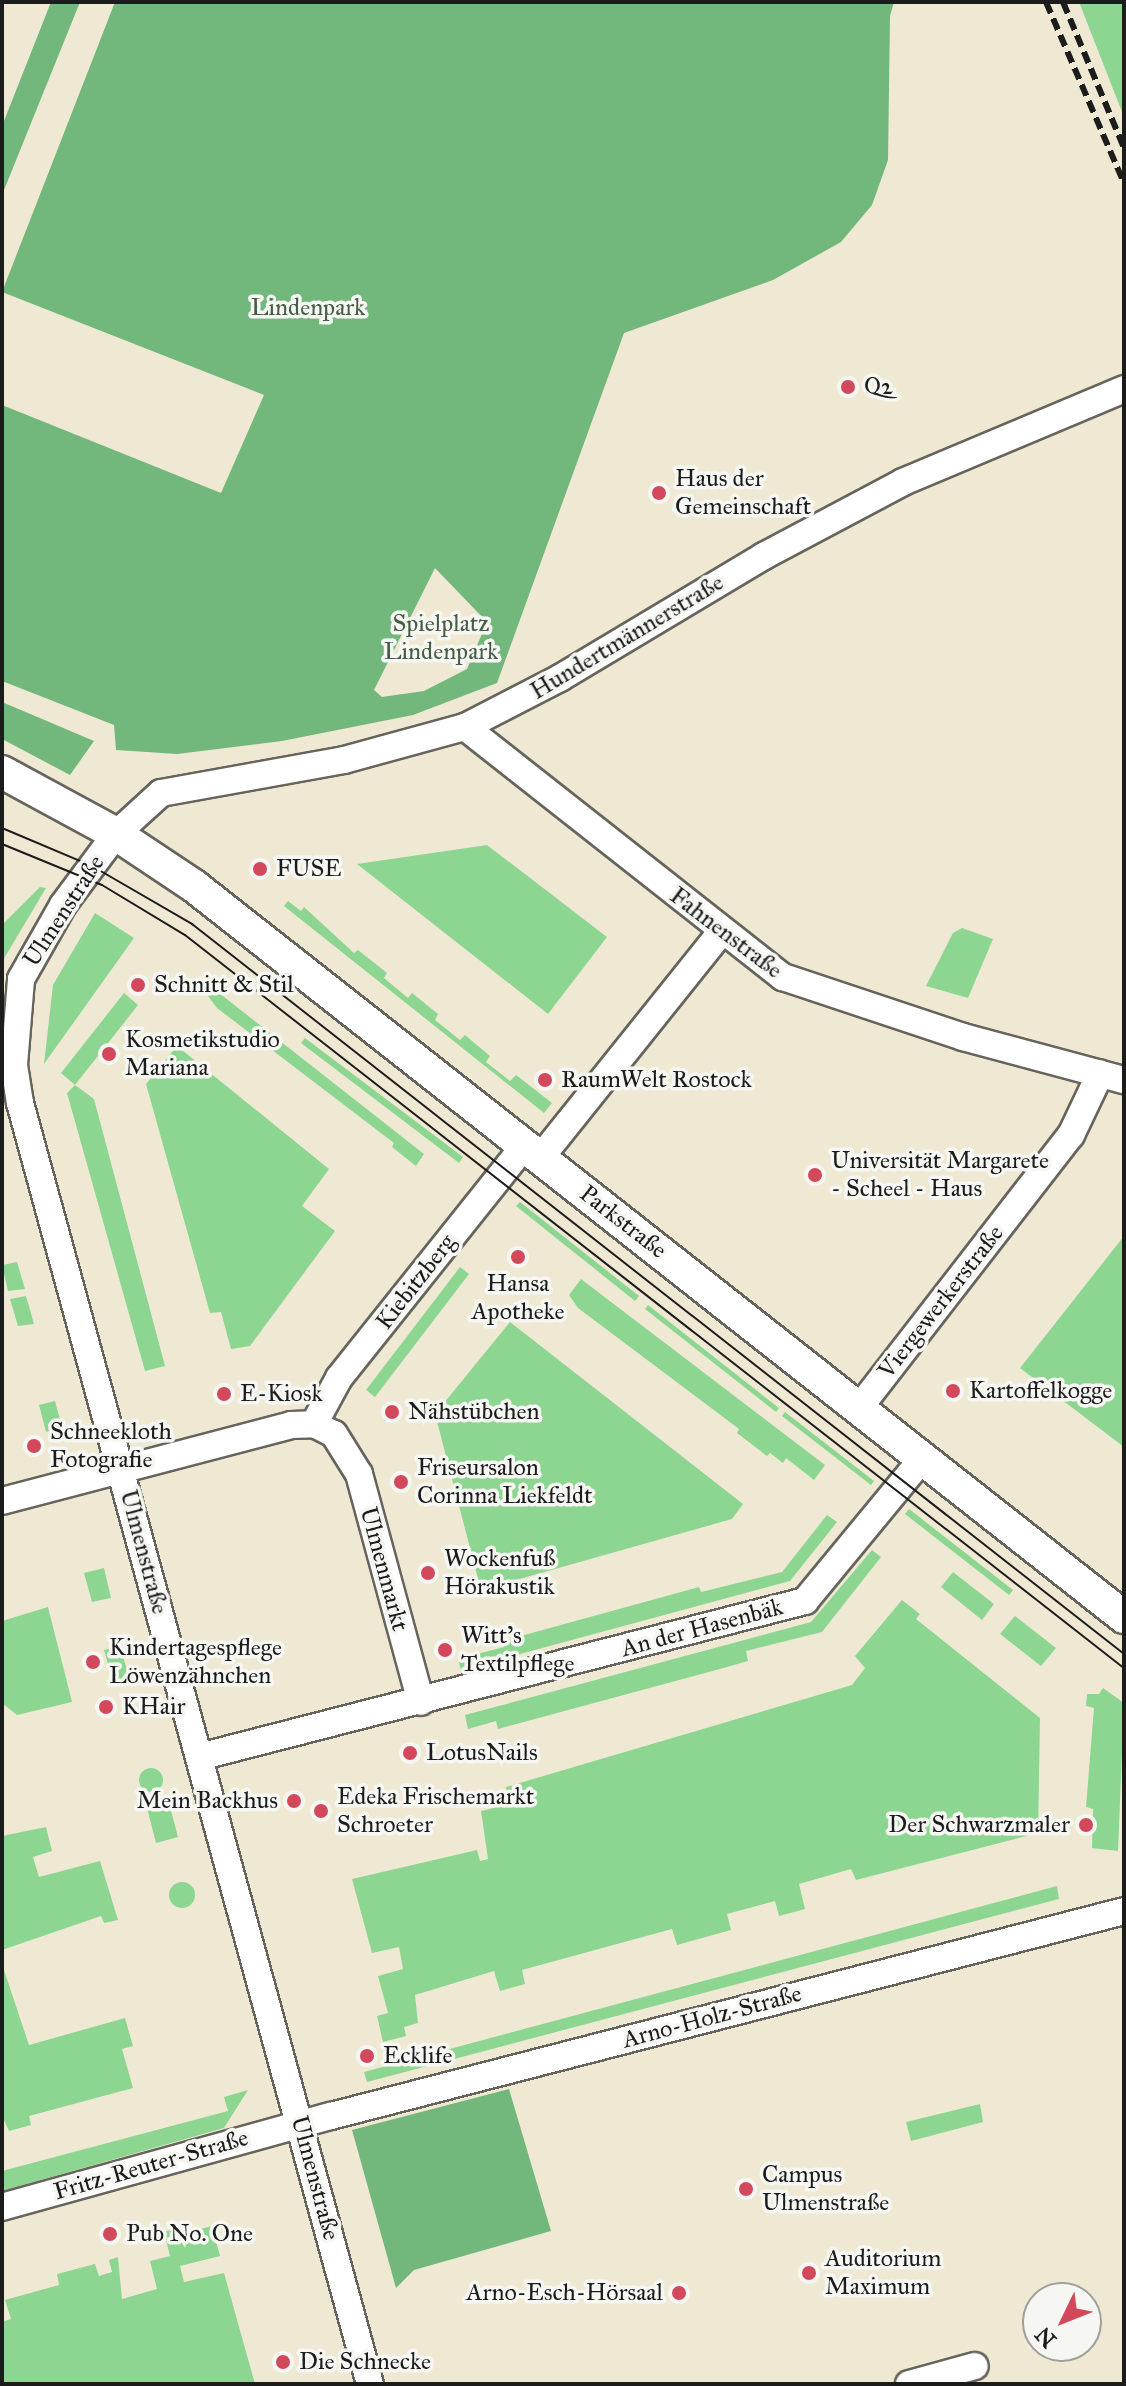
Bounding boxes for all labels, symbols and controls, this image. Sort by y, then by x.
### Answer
park label: Lindenpark [251,294,365,322]
place label: Q2 [864,373,893,401]
marker: Q2 [839,378,857,396]
place label: Haus der Gemeinschaft [675,465,811,521]
marker: Haus der Gemeinschaft [650,484,668,502]
street label: Hundertmännerstraße [525,568,729,706]
park label: Spielplatz Lindenpark [384,610,498,666]
street label: Ulmenstraße [17,850,111,972]
place label: FUSE [276,855,341,883]
marker: FUSE [251,860,269,878]
street label: Fahnenstraße [664,881,788,985]
place label: Schnitt & Stil [154,971,294,999]
marker: Schnitt & Stil [129,976,147,994]
place label: Kosmetikstudio Mariana [125,1026,280,1082]
marker: Kosmetikstudio Mariana [100,1045,118,1063]
place label: RaumWelt Rostock [561,1066,752,1094]
marker: RaumWelt Rostock [536,1071,554,1089]
place label: Universität Margarete - Scheel - Haus [831,1147,1049,1203]
marker: Universität Margarete - Scheel - Haus [806,1166,824,1184]
street label: Parkstraße [574,1179,672,1265]
street label: Viergewerkerstraße [872,1220,1010,1384]
street label: Kiebitzberg [370,1229,462,1335]
marker: Hansa Apotheke [509,1248,527,1266]
place label: Hansa Apotheke [471,1270,565,1326]
place label: Kartoffelkogge [969,1377,1112,1405]
place label: E-Kiosk [240,1380,323,1408]
marker: Kartoffelkogge [944,1382,962,1400]
marker: E-Kiosk [215,1385,233,1403]
place label: Nähstübchen [408,1398,540,1426]
marker: Nähstübchen [383,1403,401,1421]
place label: Schneekloth Fotografie [50,1418,172,1474]
marker: Schneekloth Fotografie [25,1437,43,1455]
place label: Friseursalon Corinna Liekfeldt [417,1454,592,1510]
marker: Friseursalon Corinna Liekfeldt [392,1473,410,1491]
street label: Ulmenstraße [114,1487,174,1617]
street label: Ulmenmarkt [354,1504,414,1634]
place label: Wockenfuß Hörakustik [444,1545,555,1601]
marker: Wockenfuß Hörakustik [419,1564,437,1582]
street label: An der Hasenbäk [618,1593,786,1663]
place label: Witt's Textilpflege [461,1622,574,1678]
place label: Kindertagespflege Löwenzähnchen [109,1634,282,1690]
marker: Witt's Textilpflege [436,1641,454,1659]
marker: Kindertagespflege Löwenzähnchen [84,1653,102,1671]
place label: KHair [122,1693,186,1721]
marker: KHair [97,1698,115,1716]
place label: LotusNails [426,1739,538,1767]
marker: LotusNails [401,1744,419,1762]
place label: Edeka Frischemarkt Schroeter [337,1783,534,1839]
place label: Mein Backhus [137,1787,278,1815]
marker: Mein Backhus [285,1792,303,1810]
marker: Edeka Frischemarkt Schroeter [312,1802,330,1820]
place label: Der Schwarzmaler [888,1811,1070,1839]
marker: Der Schwarzmaler [1077,1816,1095,1834]
street label: Arno-Holz-Straße [619,1979,805,2055]
place label: Ecklife [383,2042,452,2070]
marker: Ecklife [358,2047,376,2065]
street label: Ulmenstraße [285,2113,345,2243]
street label: Fritz-Reuter-Straße [51,2123,251,2207]
place label: Campus Ulmenstraße [762,2161,889,2217]
marker: Campus Ulmenstraße [737,2180,755,2198]
place label: Pub No. One [126,2220,253,2248]
marker: Pub No. One [101,2225,119,2243]
place label: Auditorium Maximum [825,2245,941,2301]
marker: Auditorium Maximum [800,2264,818,2282]
place label: Arno-Esch-Hörsaal [466,2279,663,2307]
north arrow [1022,2282,1102,2362]
marker: Arno-Esch-Hörsaal [670,2284,688,2302]
text: N [1029,2321,1062,2353]
place label: Die Schnecke [299,2348,431,2376]
marker: Die Schnecke [274,2353,292,2371]

